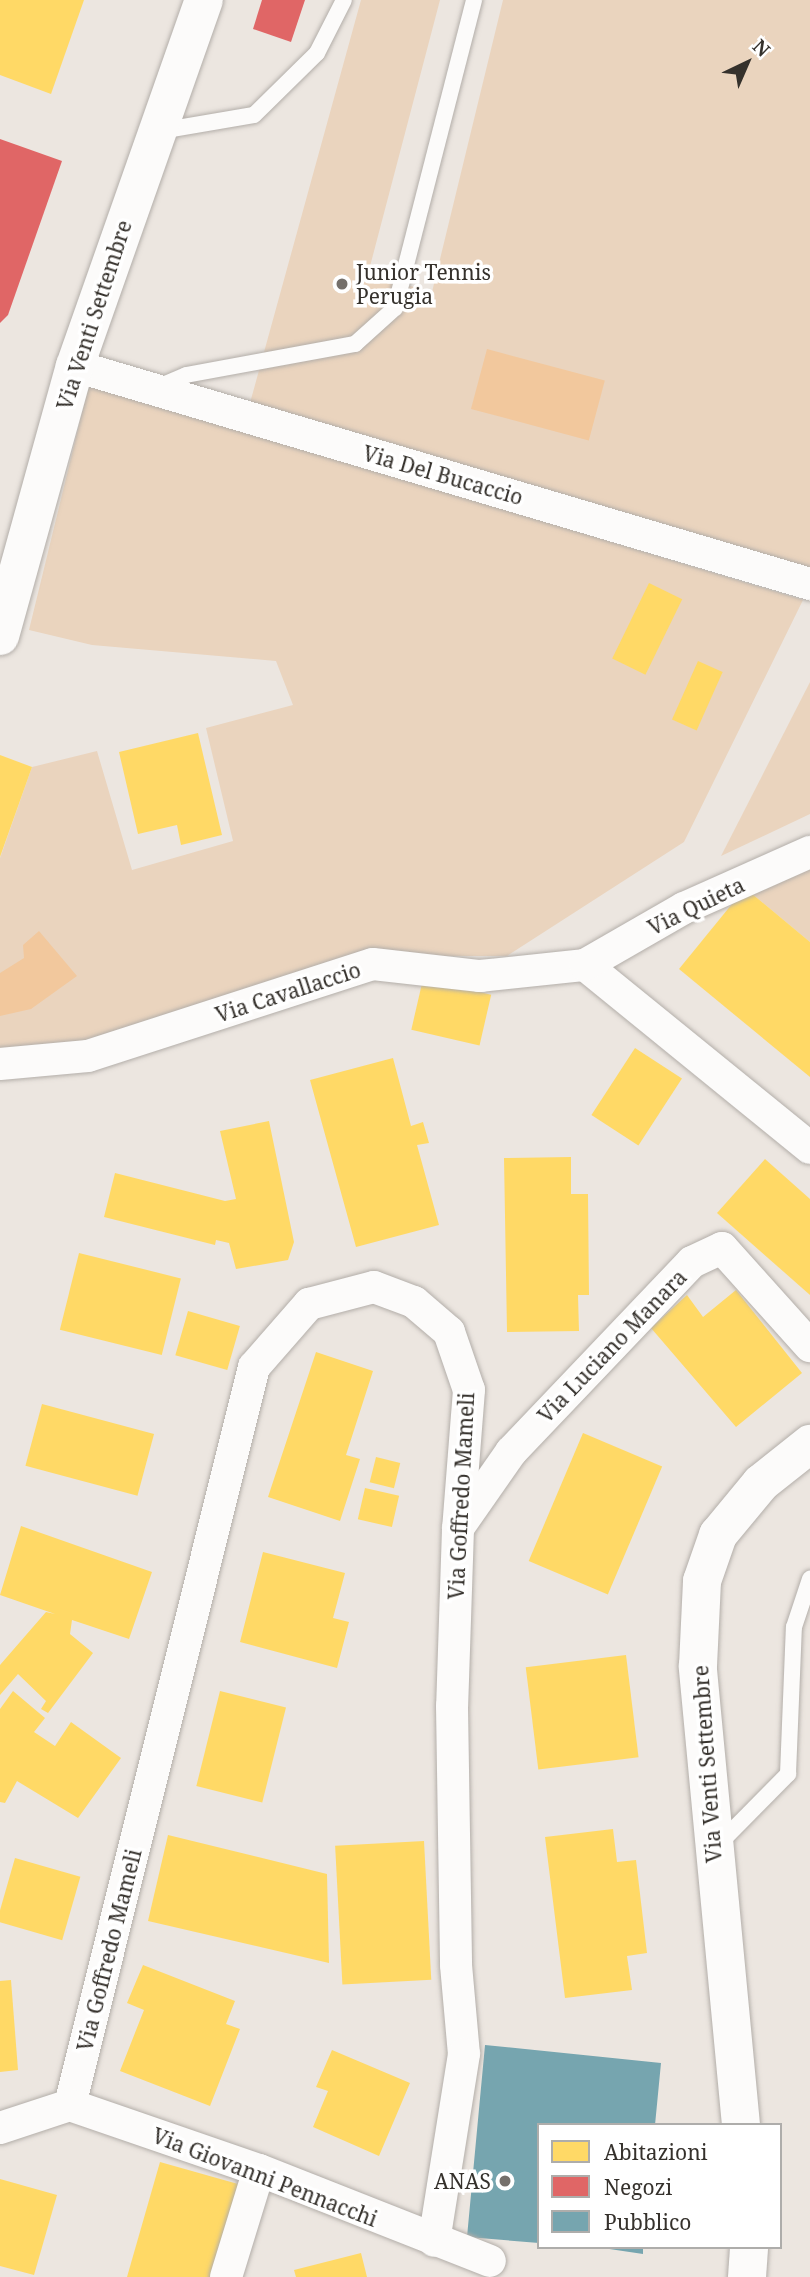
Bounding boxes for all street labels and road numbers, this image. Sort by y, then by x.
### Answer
street label: Via Venti Settembre [51,217,137,413]
street label: Via Del Bucaccio [360,440,526,510]
street label: Via Quieta [644,872,748,940]
street label: Via Cavallaccio [212,957,364,1027]
street label: Via Luciano Manara [533,1264,691,1428]
street label: Via Goffredo Mameli [443,1392,479,1600]
street label: Via Venti Settembre [688,1664,726,1864]
street label: Via Goffredo Mameli [72,1846,146,2054]
street label: Via Giovanni Pennacchi [149,2122,381,2232]

